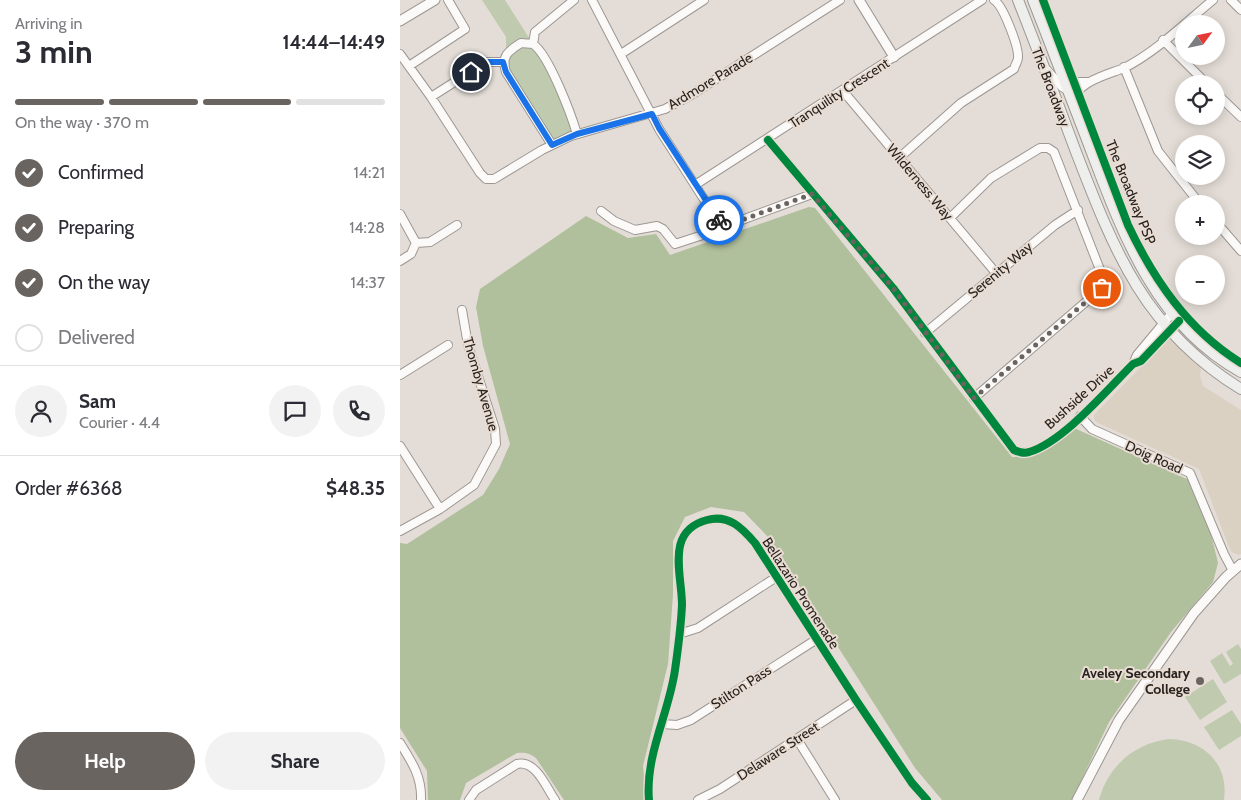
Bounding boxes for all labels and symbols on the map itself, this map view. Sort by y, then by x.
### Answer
north arrow [1175,15,1225,65]
street label: The Broadway [1028,45,1074,129]
street label: Ardmore Parade [664,49,756,113]
pin [450,51,492,93]
street label: Tranquility Crescent [785,54,893,132]
street label: The Broadway PSP [1102,137,1160,247]
street label: Wilderness Way [883,140,957,224]
courier [694,195,744,245]
street label: Serenity Way [964,238,1036,302]
pin [1081,267,1123,309]
street label: Thomby Avenue [459,335,503,433]
street label: Bushside Drive [1041,361,1117,433]
street label: Doig Road [1122,436,1186,478]
street label: Bellazario Promenade [758,534,844,652]
street label: Stilton Pass [707,661,775,713]
place label: Aveley Secondary College [1082,664,1190,698]
marker: Aveley Secondary College [1194,675,1206,687]
street label: Delaware Street [733,718,823,784]

